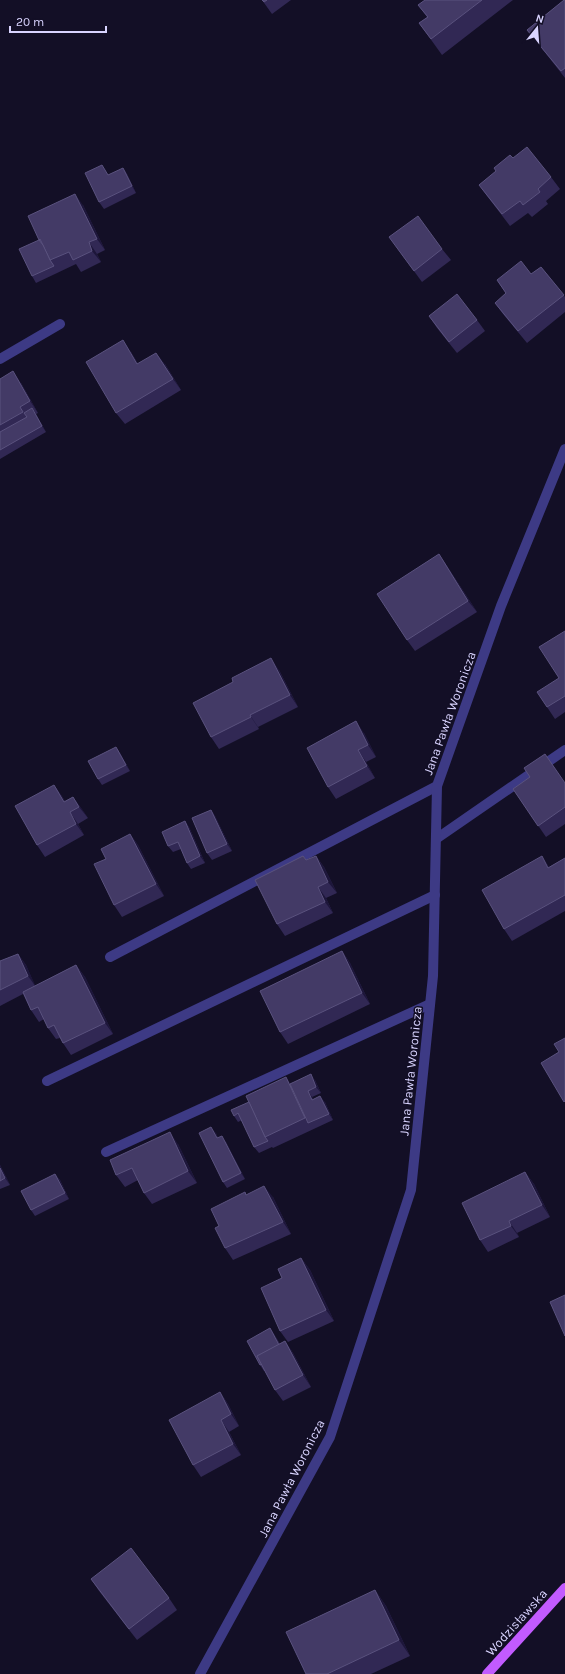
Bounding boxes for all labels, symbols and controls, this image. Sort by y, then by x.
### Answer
scale bar [10,8,106,34]
north arrow [517,8,557,48]
text: N [534,12,545,26]
text: 20 m [16,15,44,29]
street label: Jana Pawła Woronicza [420,650,479,777]
street label: Jana Pawła Woronicza [396,1006,425,1136]
street label: Jana Pawła Woronicza [255,1417,328,1540]
street label: Wodzisławska [483,1586,550,1659]

